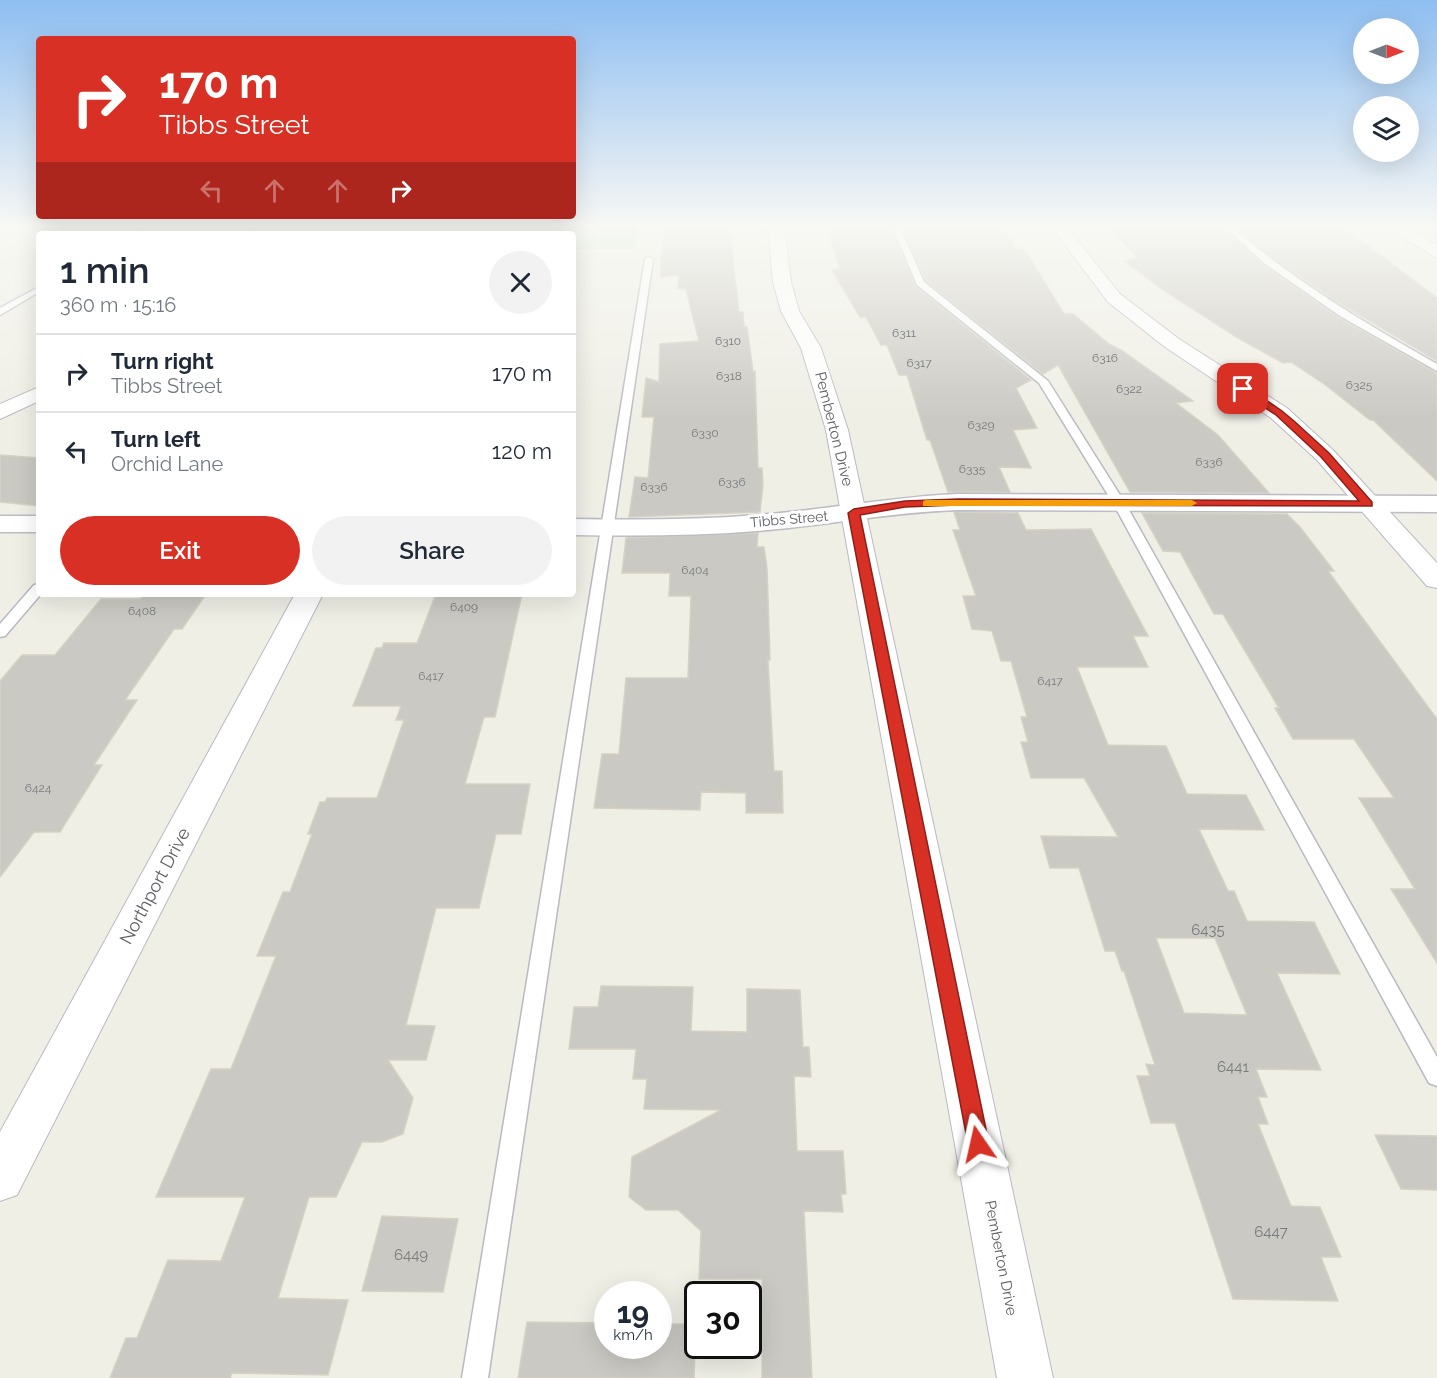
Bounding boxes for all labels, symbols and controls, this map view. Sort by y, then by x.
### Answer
north arrow [1353,18,1419,84]
map controls [1353,18,1419,162]
text: 170 m [159,59,278,108]
icon: right [60,60,138,138]
button: layers [1353,96,1419,162]
text: Tibbs Street [159,109,309,140]
icon: left [195,174,228,207]
icon: ahead [258,174,291,207]
icon: ahead [321,174,354,207]
icon: right [384,174,417,207]
text: 1 min [60,249,149,291]
button: close [489,251,552,314]
text: 360 m · 15:16 [60,293,176,317]
house number: 6311 [892,326,916,340]
house number: 6310 [715,334,741,348]
text: Turn right [111,348,214,374]
house number: 6316 [1092,351,1118,365]
house number: 6317 [906,356,932,370]
icon: right [60,357,93,390]
text: 170 m [492,360,552,386]
pin [1217,363,1268,414]
house number: 6318 [716,369,742,383]
street label: Pemberton Drive [811,370,857,488]
icon: arrive [1226,372,1259,405]
text: Tibbs Street [111,374,222,398]
house number: 6325 [1346,378,1373,392]
house number: 6322 [1116,382,1142,396]
house number: 6329 [968,418,994,432]
text: Turn left [111,426,201,452]
house number: 6330 [691,426,719,440]
icon: left [60,435,93,468]
text: 120 m [492,438,552,464]
text: Orchid Lane [111,452,223,476]
house number: 6336 [1195,455,1223,469]
house number: 6335 [959,462,986,476]
house number: 6336 [718,475,746,489]
house number: 6336 [640,480,668,494]
street label: Tibbs Street [749,508,829,530]
button: Exit [60,516,300,585]
button: Share [312,516,552,585]
house number: 6404 [681,563,709,577]
house number: 6409 [450,600,478,614]
house number: 6408 [128,604,156,618]
house number: 6417 [418,669,444,683]
house number: 6417 [1037,674,1063,688]
house number: 6424 [25,781,52,795]
street label: Northport Drive [115,824,194,948]
house number: 6435 [1191,921,1225,939]
house number: 6441 [1217,1058,1249,1076]
position arrow [946,1112,1010,1176]
street label: Pemberton Drive [981,1199,1021,1317]
house number: 6447 [1254,1223,1288,1241]
house number: 6449 [394,1246,428,1264]
speed limit sign: 30 [684,1281,762,1359]
text: 19 [617,1295,649,1330]
text: km/h [613,1326,653,1344]

